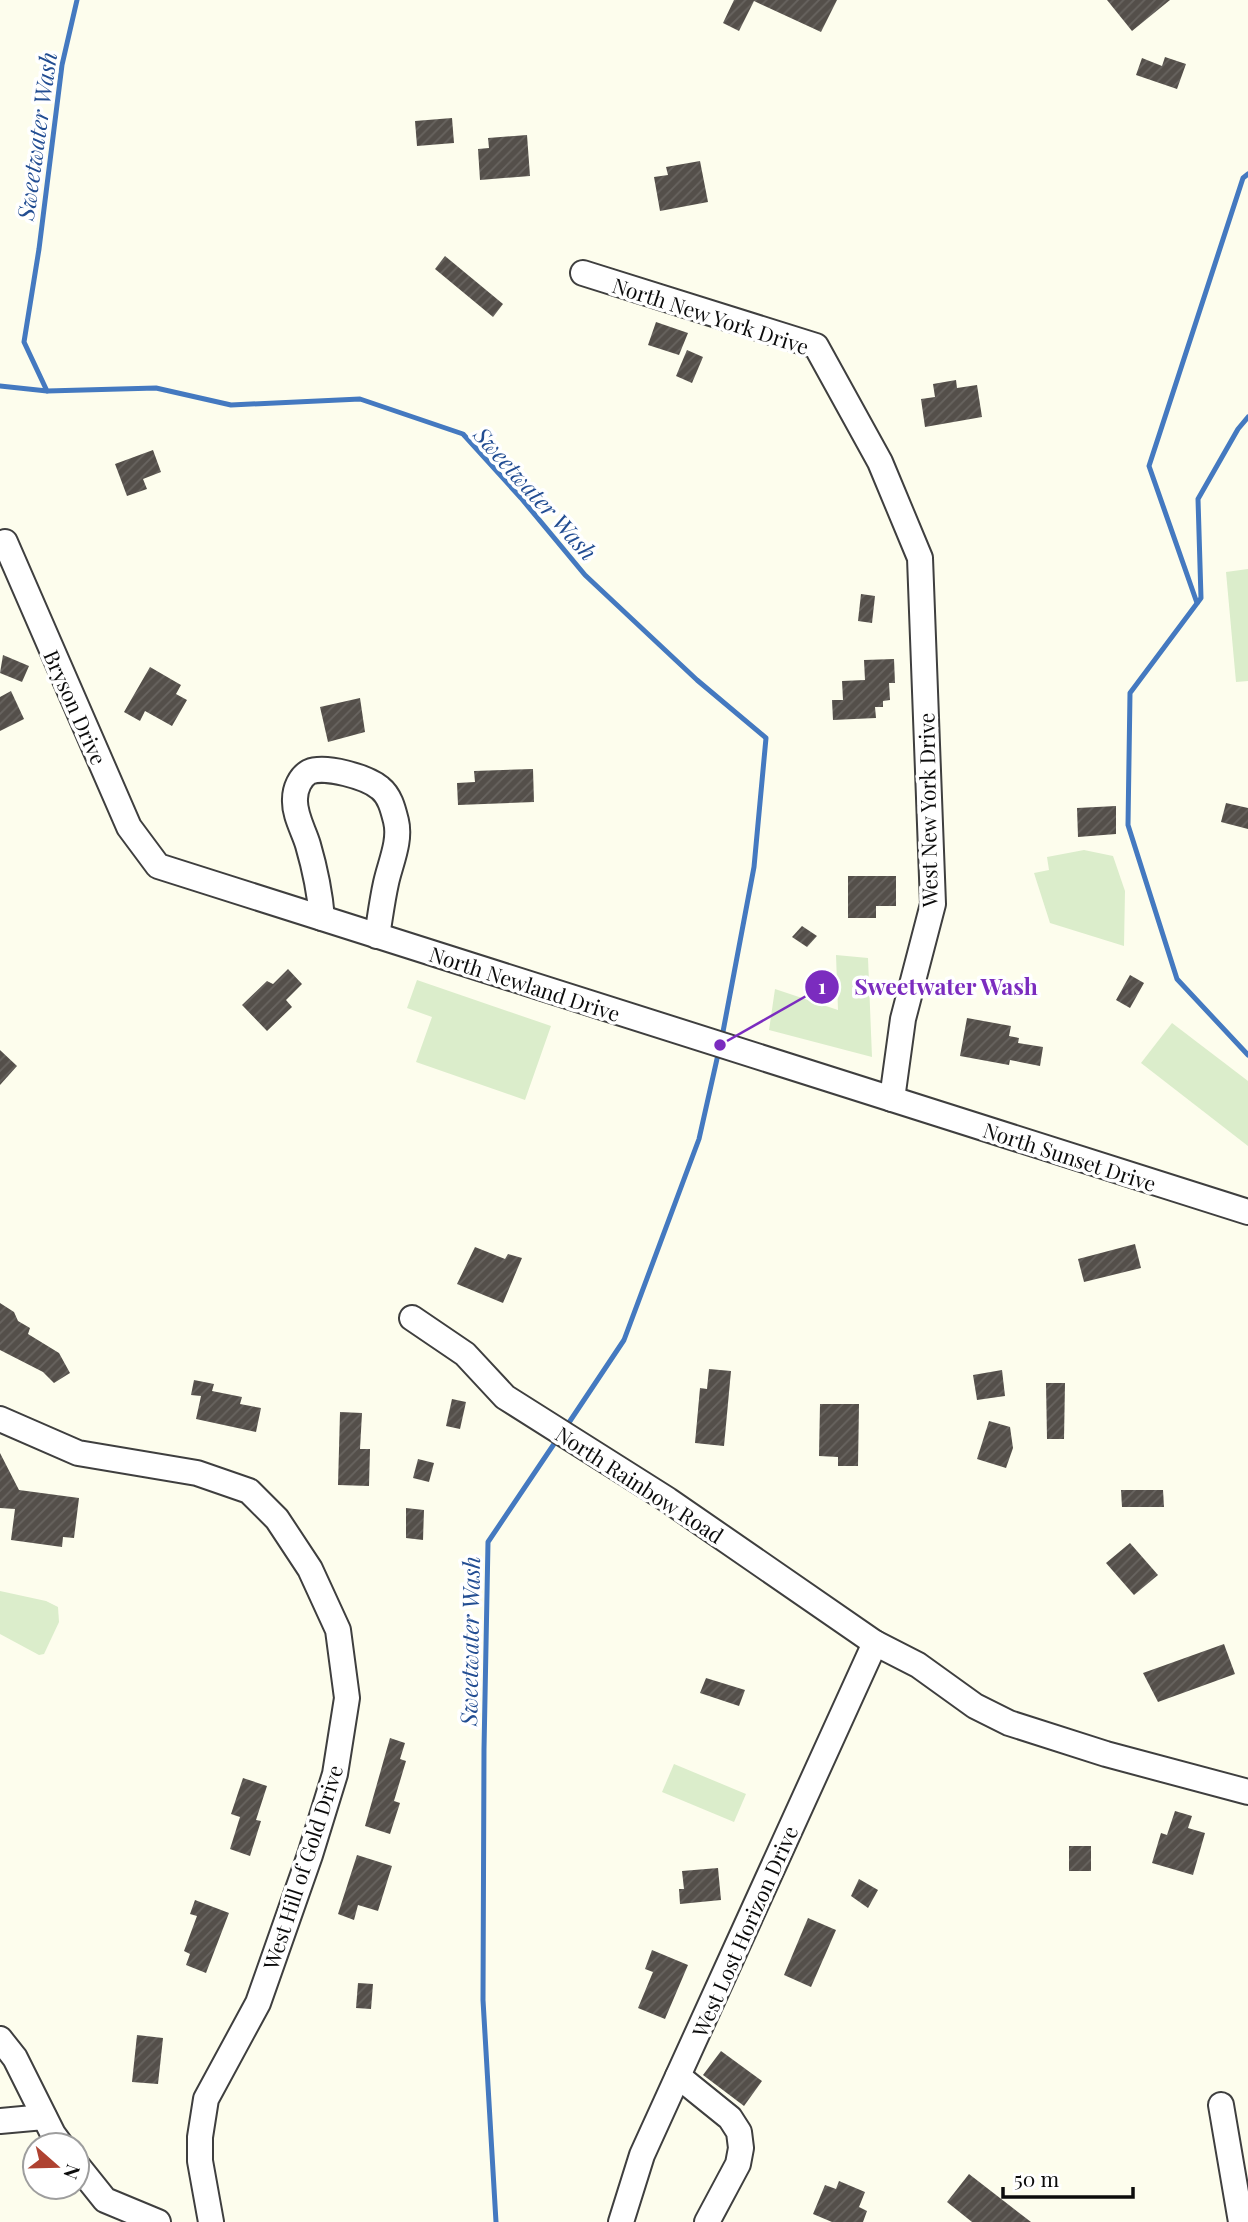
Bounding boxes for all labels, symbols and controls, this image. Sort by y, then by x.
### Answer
water label: Sweetwater Wash [9,50,63,223]
street label: North New York Drive [609,270,813,360]
water label: Sweetwater Wash [467,419,604,566]
street label: Bryson Drive [38,645,114,769]
street label: West New York Drive [911,713,943,908]
street label: North Newland Drive [426,939,624,1027]
callout: Sweetwater Wash [805,965,1053,1009]
text: Sweetwater Wash [854,970,1038,1001]
text: 1 [818,971,826,999]
street label: North Sunset Drive [980,1115,1160,1197]
street label: North Rainbow Road [551,1419,729,1549]
water label: Sweetwater Wash [452,1556,486,1727]
street label: West Hill of Gold Drive [255,1761,348,1974]
street label: West Lost Horizon Drive [684,1821,803,2042]
north arrow [21,2131,91,2201]
scale bar [1003,2156,1132,2200]
text: N [58,2161,87,2183]
text: 50 m [1014,2164,1060,2192]

